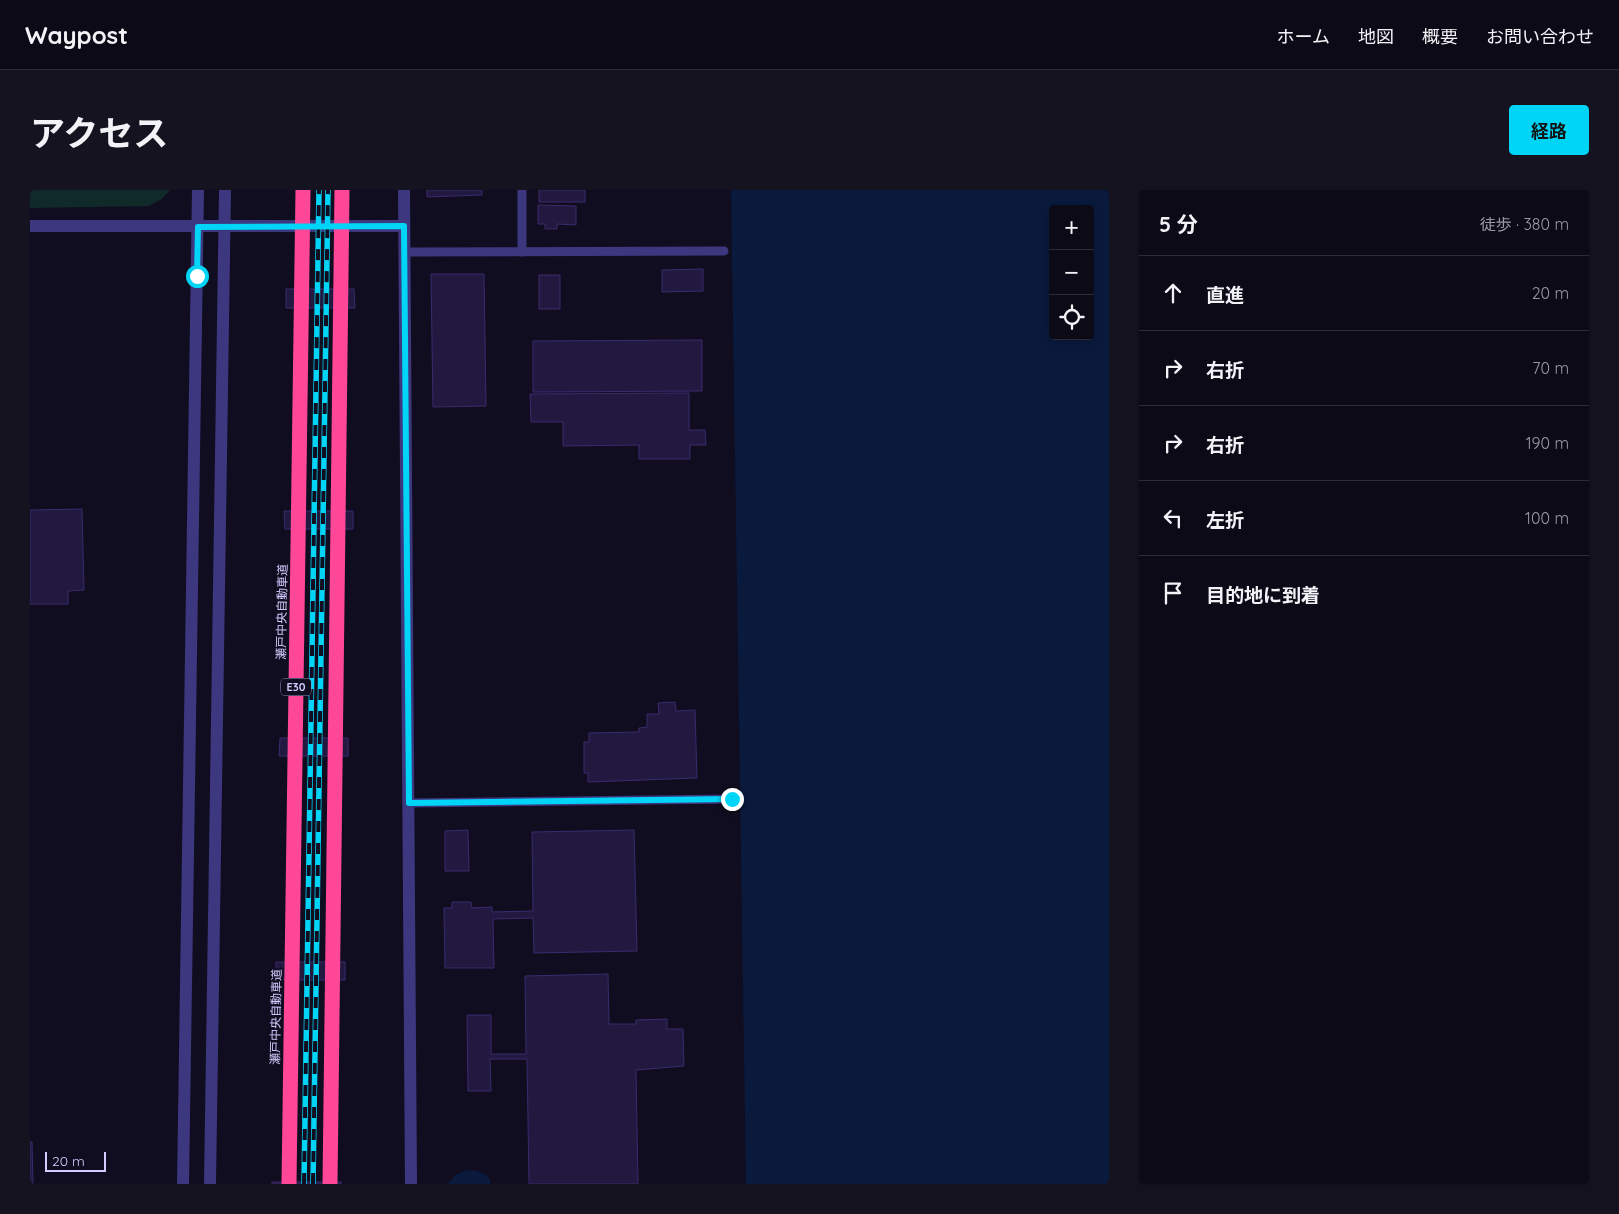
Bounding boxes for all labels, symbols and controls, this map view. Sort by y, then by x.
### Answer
text: Waypost [25,20,128,50]
text: ホーム [1277,25,1330,48]
text: 地図 [1358,25,1394,48]
text: 概要 [1422,25,1458,48]
text: お問い合わせ [1486,25,1594,48]
button: 経路 [1509,105,1589,155]
text: アクセス [30,111,168,155]
map controls [1049,205,1094,340]
button: + [1049,205,1094,250]
text: 5 分 [1159,211,1198,237]
text: 徒歩 · 380 m [1480,214,1569,234]
button: − [1049,250,1094,295]
route start [186,265,209,288]
icon: ahead [1159,279,1187,307]
text: 直進 [1206,283,1244,307]
text: 20 m [1532,283,1569,303]
button: locate [1049,295,1094,340]
icon: right [1159,354,1187,382]
text: 右折 [1206,358,1244,382]
text: 70 m [1532,358,1569,378]
icon: right [1159,429,1187,457]
text: 右折 [1206,433,1244,457]
text: 190 m [1526,433,1569,453]
icon: left [1159,504,1187,532]
text: 左折 [1206,508,1244,532]
text: 100 m [1525,508,1569,528]
street label: 瀬戸中央自動車道 [273,564,290,660]
icon: arrive [1159,579,1187,607]
text: 目的地に到着 [1206,583,1320,607]
road number: E30 [281,678,311,696]
route end [721,788,744,811]
street label: 瀬戸中央自動車道 [267,969,284,1065]
scale bar [45,1149,106,1172]
text: 20 m [52,1152,85,1170]

